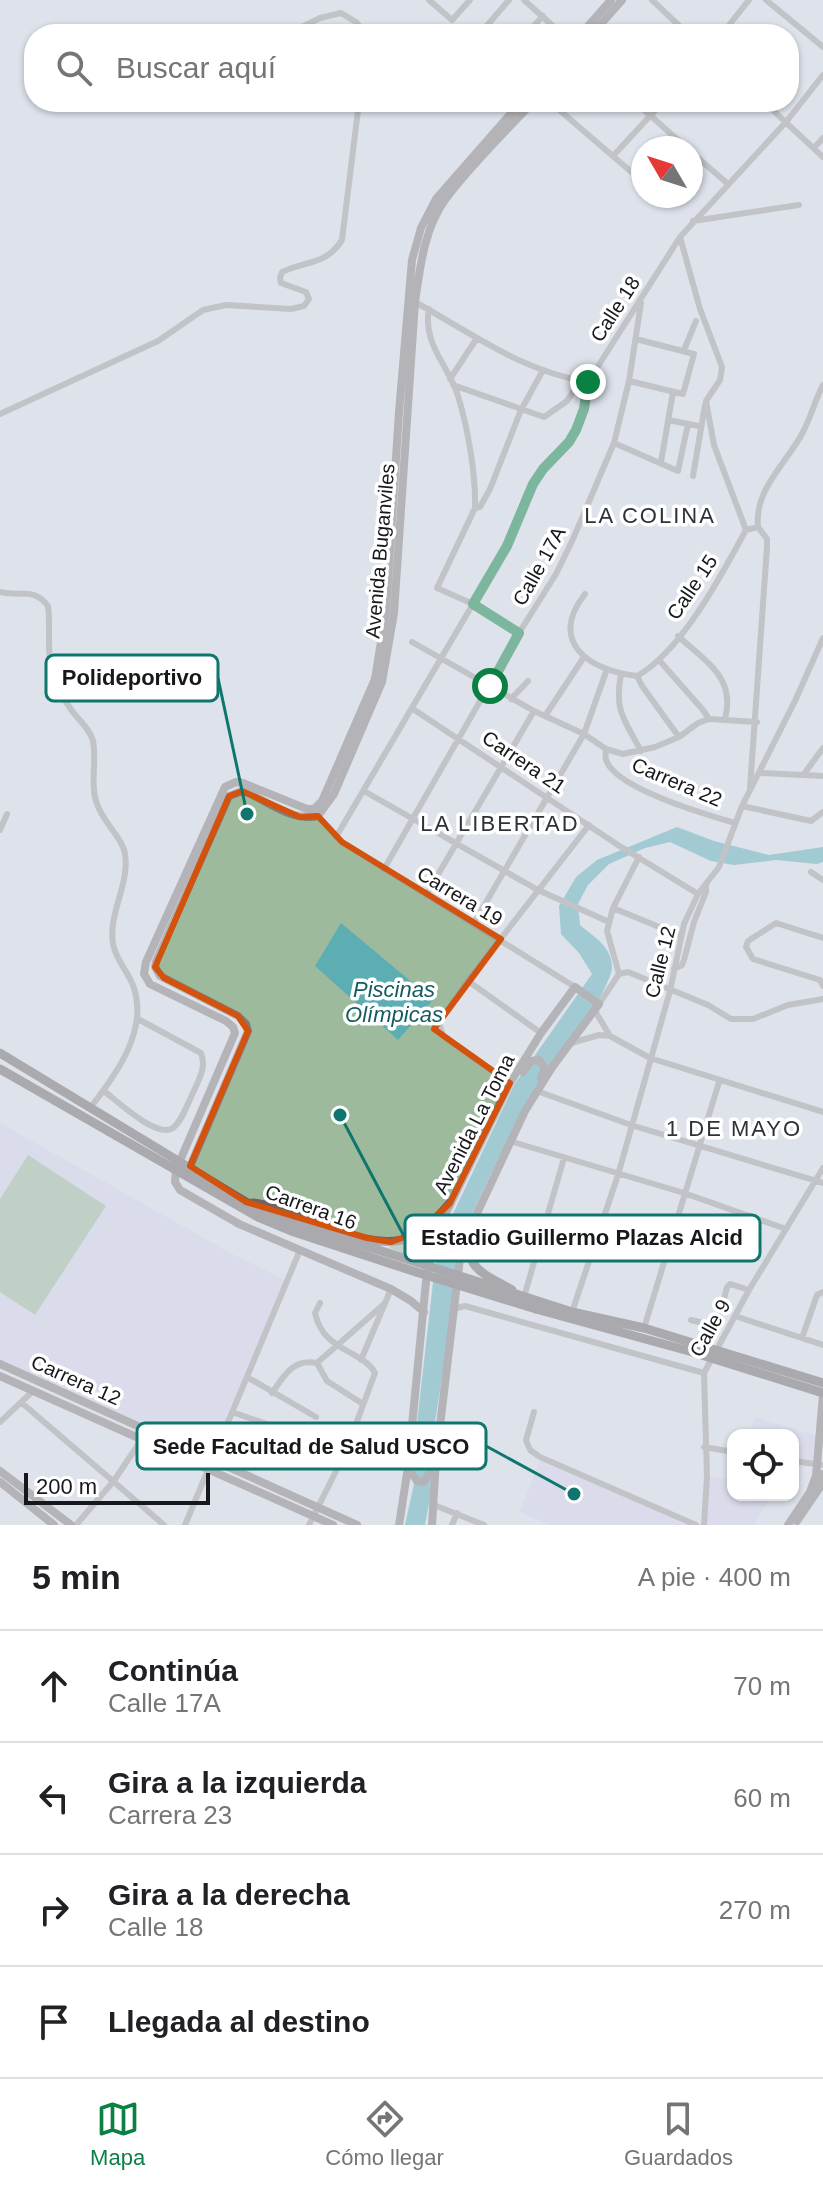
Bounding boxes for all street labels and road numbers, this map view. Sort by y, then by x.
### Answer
street label: Calle 18 [586,272,644,346]
street label: Avenida Buganviles [361,463,399,639]
street label: Calle 17A [508,522,570,609]
street label: Calle 15 [662,550,722,624]
street label: Carrera 21 [478,726,570,798]
street label: Carrera 22 [629,753,725,811]
street label: Carrera 19 [413,862,507,930]
street label: Calle 12 [640,924,680,1000]
street label: Avenida La Toma [429,1050,519,1198]
street label: Carrera 16 [262,1180,360,1234]
street label: Calle 9 [685,1295,735,1361]
street label: Carrera 12 [28,1351,124,1409]

